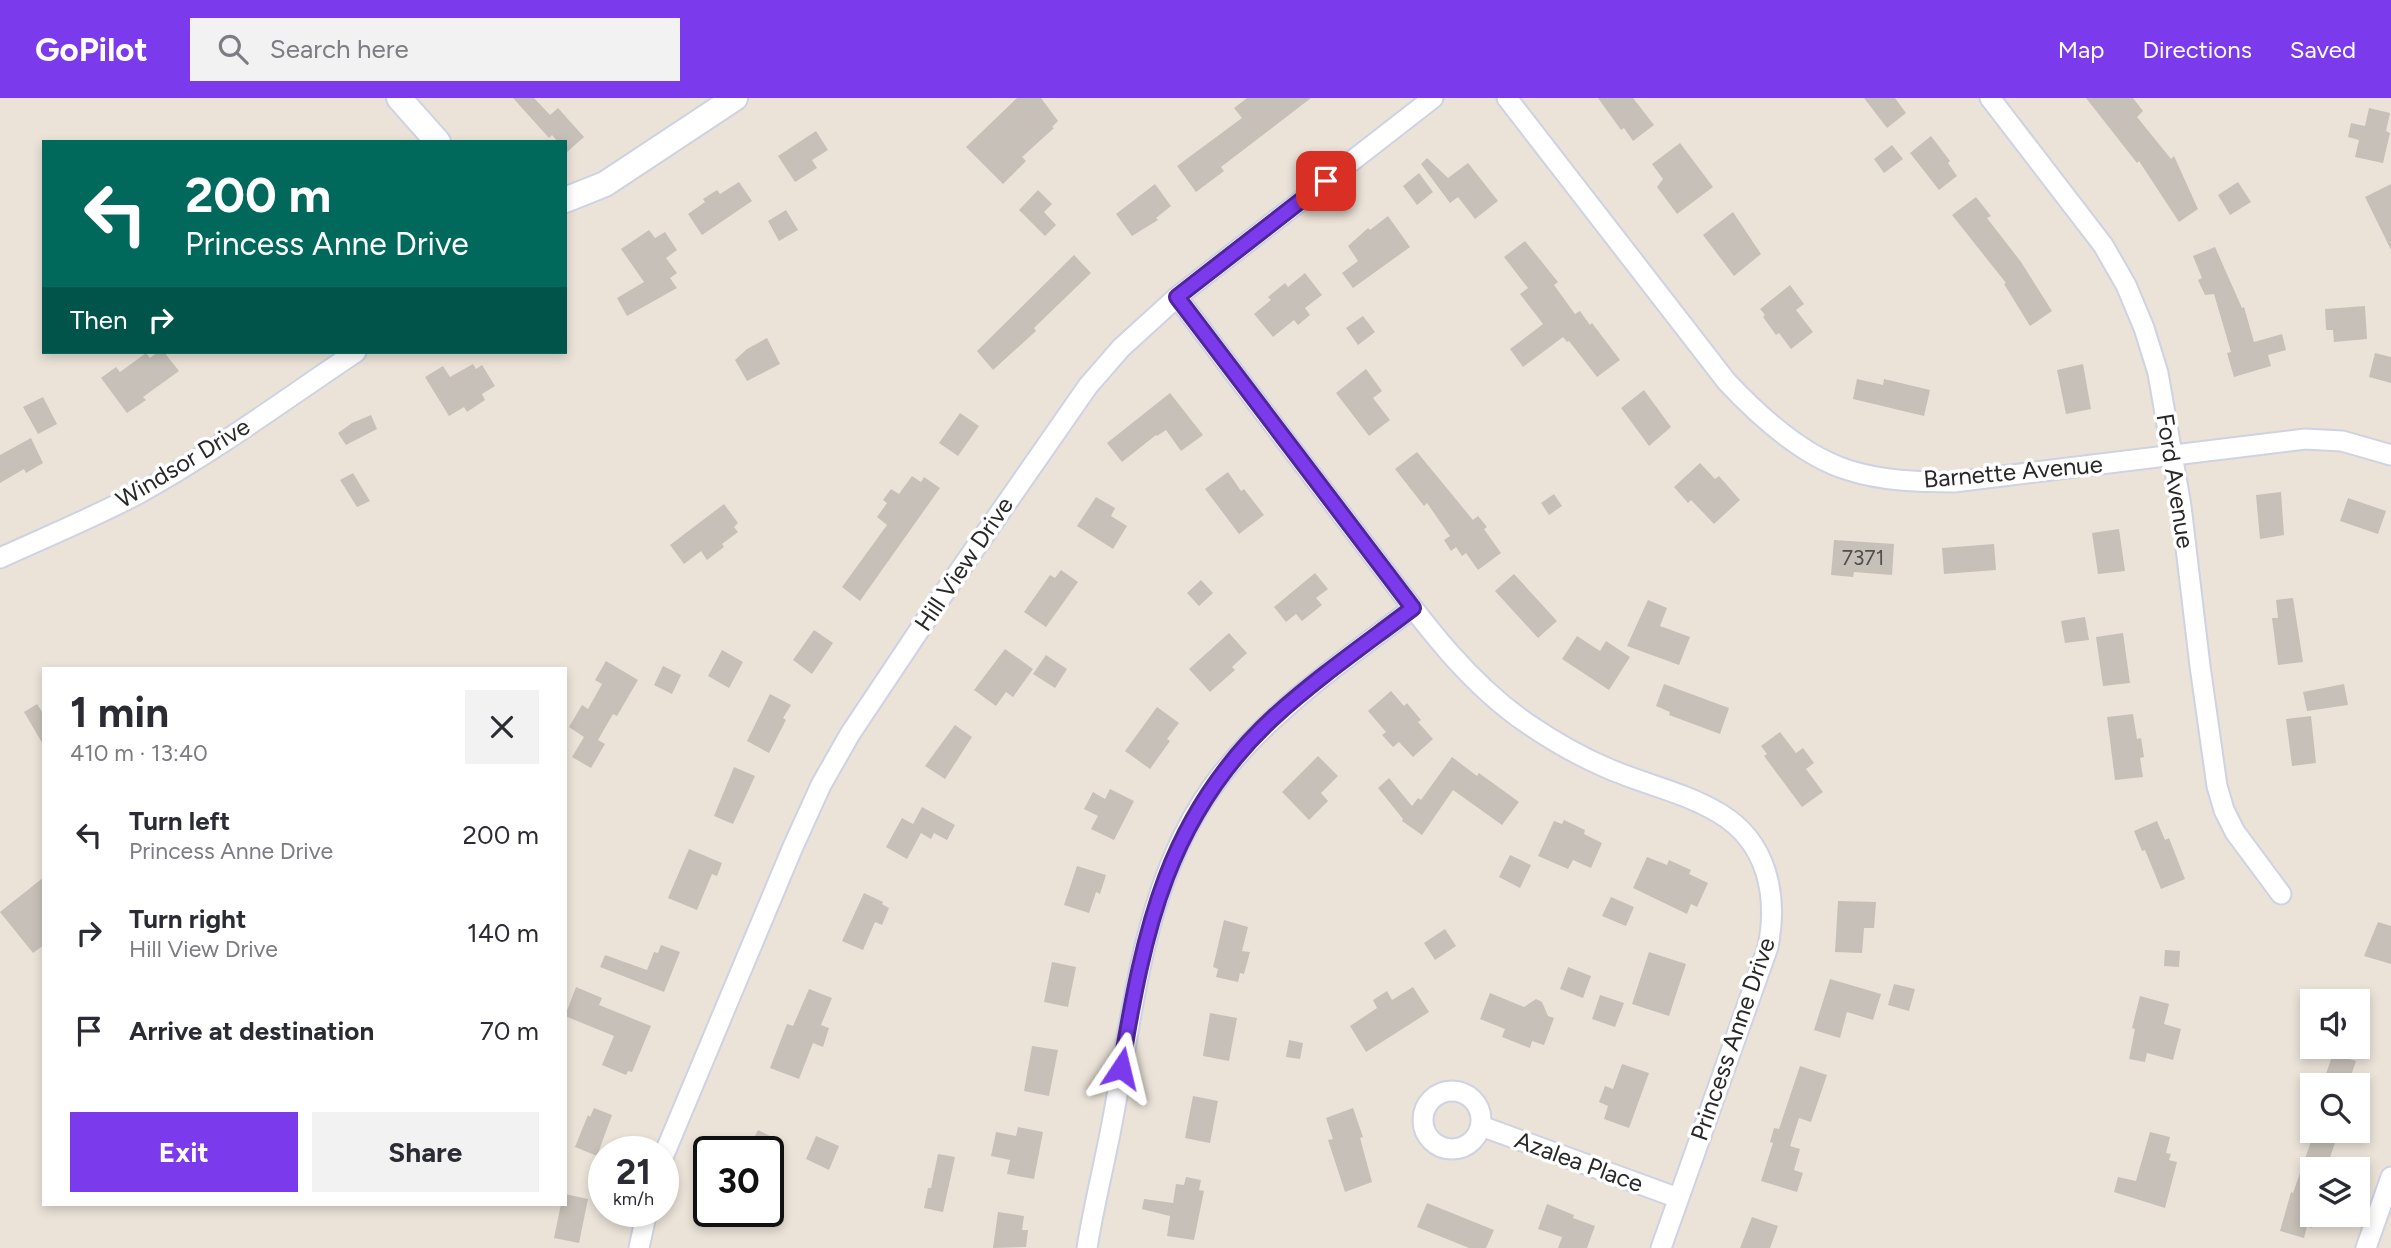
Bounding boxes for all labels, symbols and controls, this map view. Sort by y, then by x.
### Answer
search box [190,18,680,81]
text: GoPilot [35,30,148,69]
icon: search [214,30,252,68]
text: Search here [270,33,409,65]
text: Map [2058,35,2104,64]
text: Directions [2142,35,2252,64]
text: Saved [2290,35,2356,64]
pin [1296,151,1356,211]
icon: arrive [1307,162,1345,200]
text: 200 m [185,165,331,224]
icon: left [70,168,161,259]
text: Princess Anne Drive [185,225,469,263]
icon: right [142,301,180,339]
text: Then [70,304,128,336]
street label: Windsor Drive [111,411,255,514]
street label: Ford Avenue [2151,411,2200,550]
street label: Barnette Avenue [1922,449,2104,494]
street label: Hill View Drive [908,491,1019,636]
house number: 7371 [1842,545,1884,570]
text: 1 min [70,687,169,738]
button: close [465,690,539,764]
text: 410 m · 13:40 [70,739,208,767]
text: Turn left [129,805,230,837]
icon: left [70,816,108,854]
text: 200 m [463,819,539,851]
text: Princess Anne Drive [129,837,333,865]
text: Turn right [129,903,246,935]
icon: right [70,914,108,952]
text: 140 m [467,917,539,949]
street label: Princess Anne Drive [1684,934,1781,1144]
text: Hill View Drive [129,935,278,963]
map controls [2300,989,2370,1227]
button: sound [2300,989,2370,1059]
icon: arrive [70,1012,108,1050]
text: Arrive at destination [129,1015,374,1047]
text: 70 m [480,1015,539,1047]
position arrow [1084,1031,1158,1105]
button: search [2300,1073,2370,1143]
button: Exit [70,1112,298,1192]
button: Share [312,1112,539,1192]
street label: Azalea Place [1511,1125,1647,1198]
speed limit sign: 30 [693,1136,784,1227]
text: 21 [616,1151,651,1193]
button: layers [2300,1157,2370,1227]
text: km/h [613,1188,654,1210]

